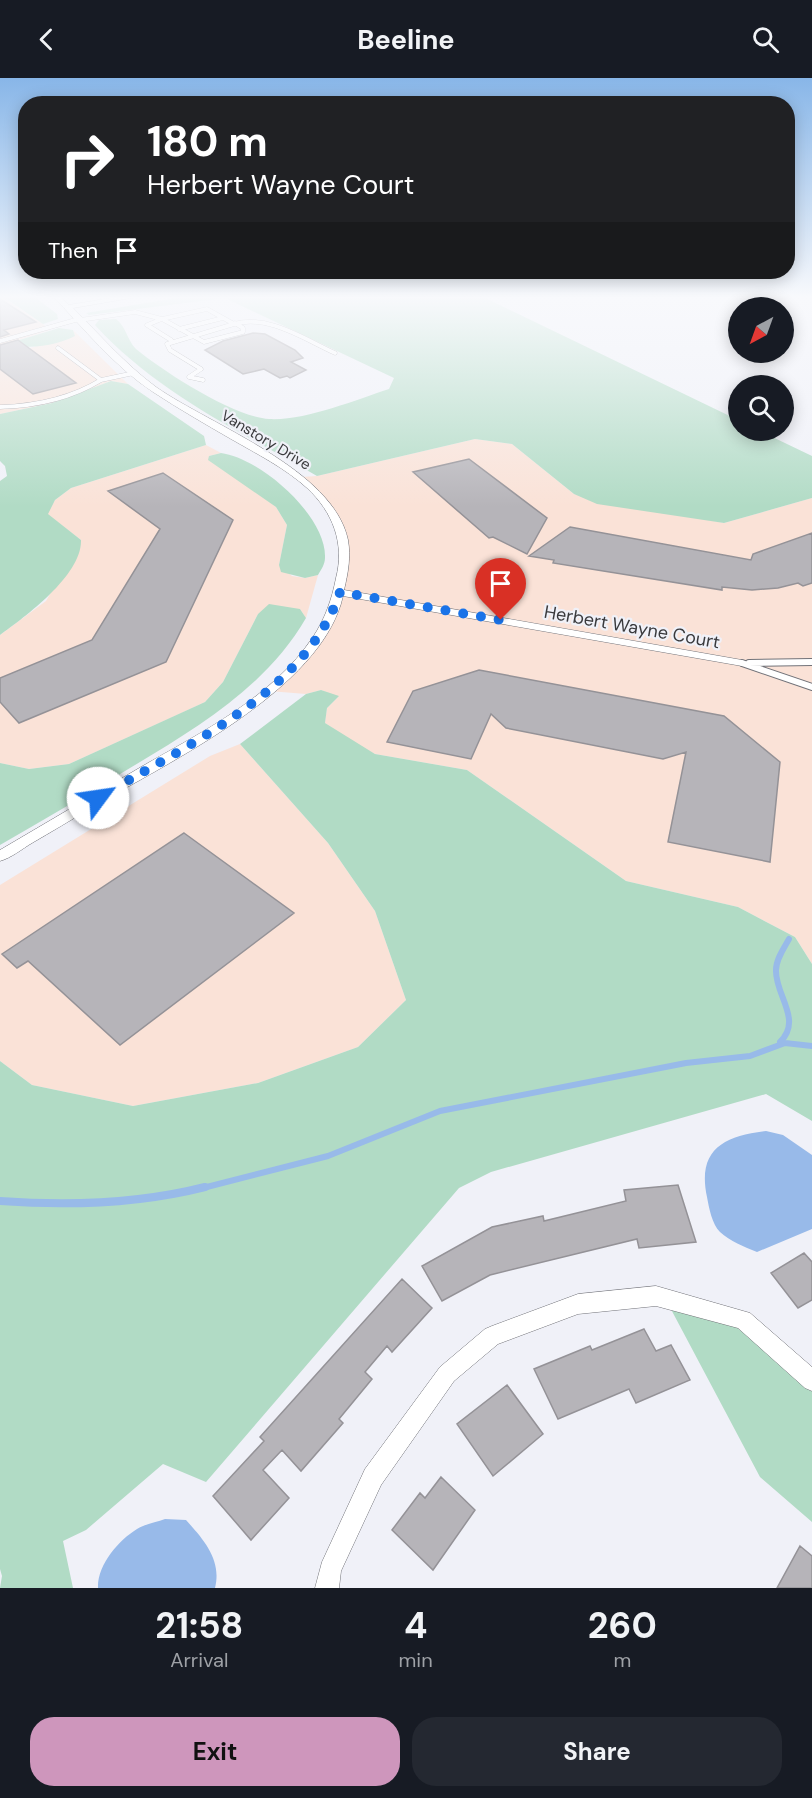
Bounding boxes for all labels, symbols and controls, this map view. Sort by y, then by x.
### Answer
text: Beeline [357,22,455,57]
icon: back [30,23,63,56]
icon: search [749,23,782,56]
text: 180 m [147,114,268,169]
icon: right [48,120,126,198]
text: Herbert Wayne Court [147,167,414,202]
icon: arrive [110,234,143,267]
text: Then [48,236,98,265]
north arrow [728,297,794,363]
map controls [728,297,794,441]
button: search [728,375,794,441]
street label: Vanstory Drive [218,405,314,475]
pin [475,558,526,620]
icon: arrive [484,567,517,600]
street label: Herbert Wayne Court [542,600,722,654]
position arrow [66,766,130,830]
text: 21:58 [155,1602,243,1649]
text: 4 [404,1602,427,1649]
text: 260 [588,1602,657,1649]
text: Arrival [170,1647,228,1673]
text: min [399,1647,433,1673]
text: m [613,1647,631,1673]
button: Exit [30,1717,400,1786]
button: Share [412,1717,782,1786]

